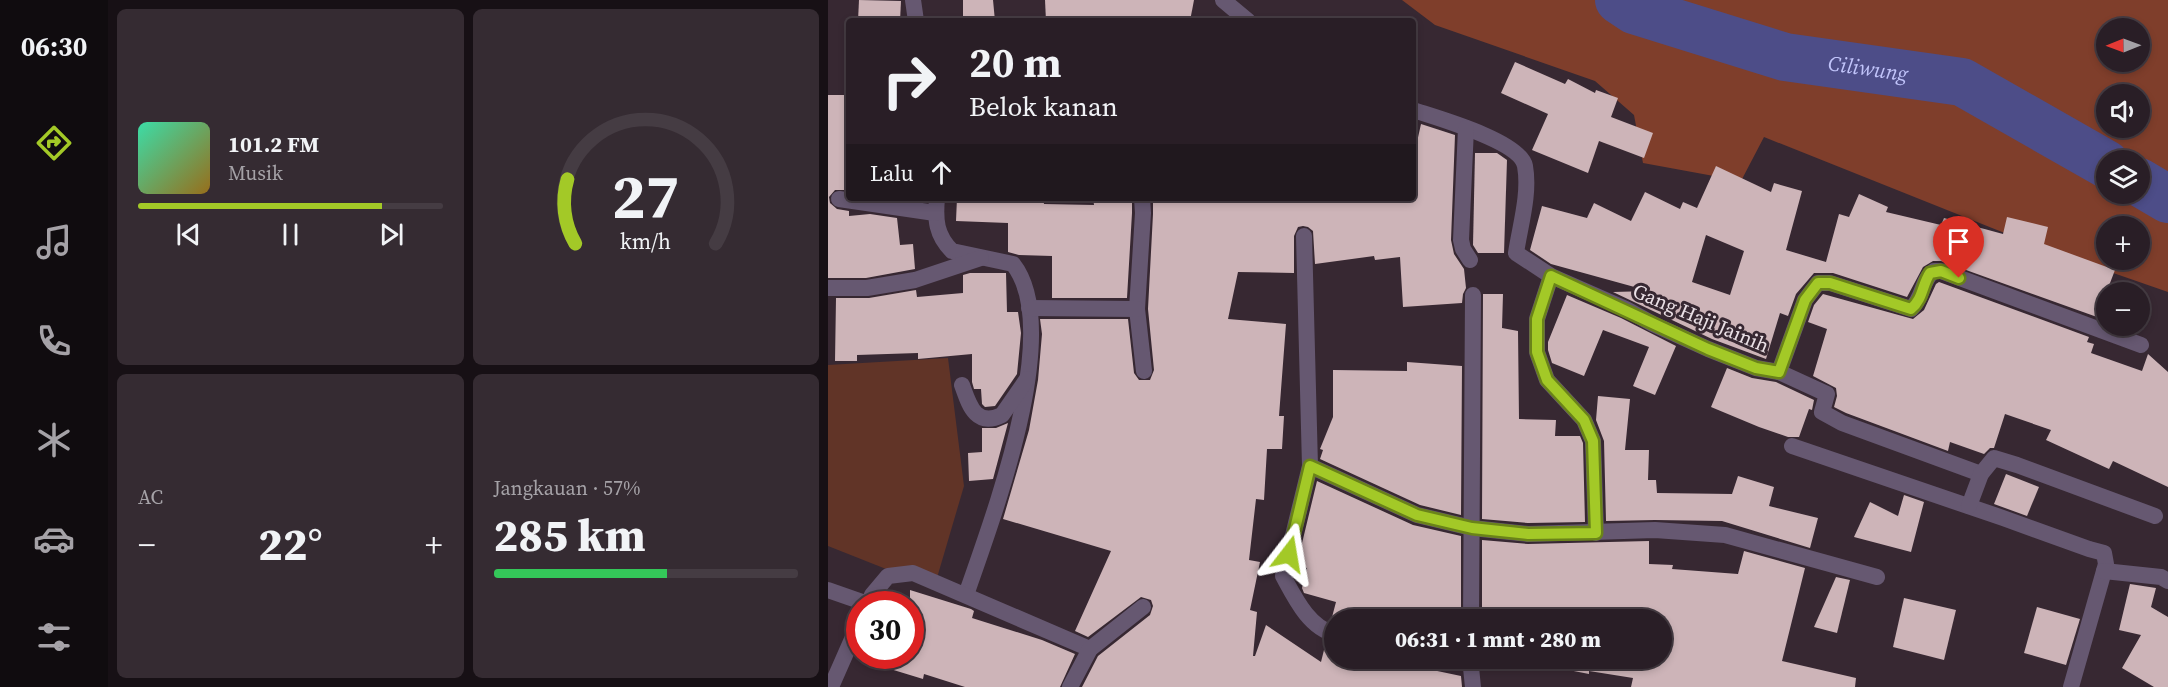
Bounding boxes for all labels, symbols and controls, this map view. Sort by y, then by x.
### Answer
north arrow [2096,18,2150,72]
map controls [2096,18,2150,336]
text: 06:30 [21,28,87,65]
text: 20 m [969,33,1062,91]
icon: right [870,42,948,120]
water label: Ciliwung [1826,48,1911,88]
button: sound [2096,84,2150,138]
text: Belok kanan [969,88,1118,125]
icon: directions [33,122,75,164]
text: 101.2 FM [228,129,319,159]
button: layers [2096,150,2150,204]
text: 27 [612,153,680,239]
icon: ahead [925,156,958,189]
text: Lalu [870,158,913,188]
text: Musik [228,159,283,187]
pin [1933,216,1984,278]
button: + [2096,216,2150,270]
icon: previous [172,218,205,251]
icon: pause [274,218,307,251]
icon: next [375,218,408,251]
icon: music [33,221,75,263]
icon: arrive [1942,225,1975,258]
text: km/h [620,227,671,256]
street label: Gang Haji Jainih [1628,277,1774,359]
button: − [2096,282,2150,336]
icon: phone [33,320,75,362]
icon: climate [33,419,75,461]
text: Jangkauan · 57% [494,474,641,502]
text: AC [138,483,163,511]
text: 285 km [494,504,646,566]
text: 22° [258,513,322,575]
icon: car [33,518,75,560]
text: − [138,522,156,567]
text: + [425,522,442,567]
position arrow [1257,522,1321,586]
speed limit sign: 30 [846,591,924,669]
icon: filters [33,616,75,658]
text: 06:31 · 1 mnt · 280 m [1395,624,1601,654]

